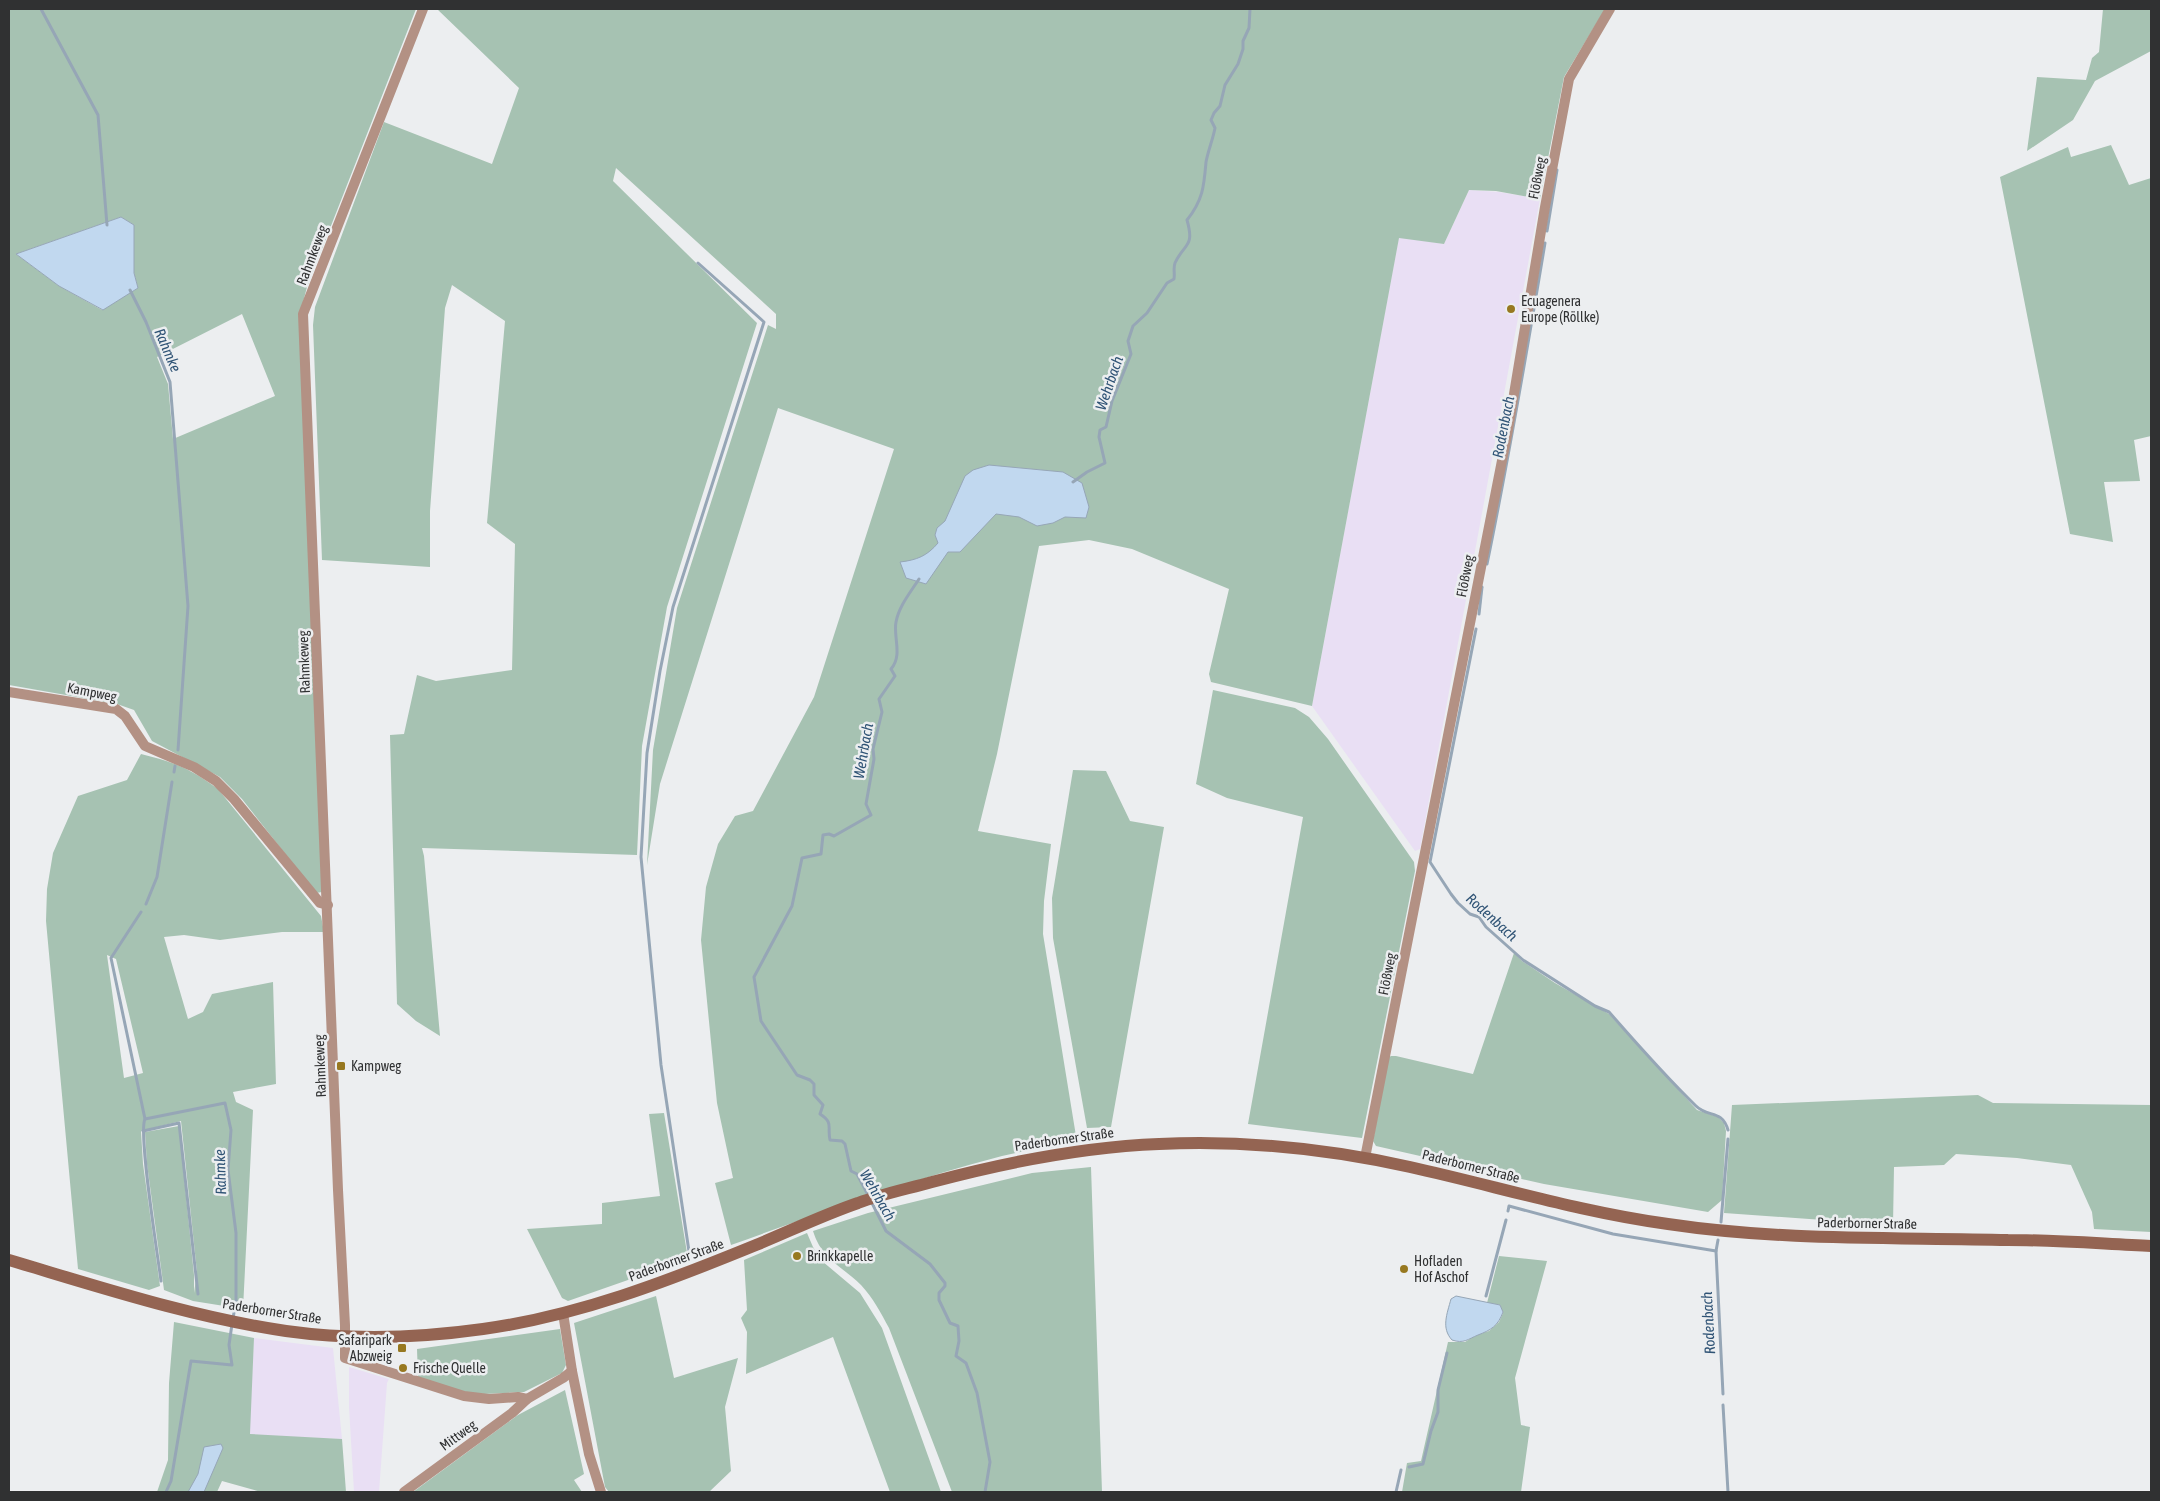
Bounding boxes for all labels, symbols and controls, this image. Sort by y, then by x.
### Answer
street label: Flößweg [1525,155,1549,201]
street label: Rahmkeweg [293,223,331,287]
place label: Ecuagenera Europe (Röllke) [1521,293,1599,325]
marker: Ecuagenera Europe (Röllke) [1505,303,1517,315]
water label: Rahmke [151,326,185,375]
water label: Wehrbach [1092,354,1126,412]
water label: Rodenbach [1489,395,1517,459]
street label: Flößweg [1453,553,1477,599]
street label: Rahmkeweg [295,630,313,694]
street label: Kampweg [66,679,118,705]
water label: Wehrbach [850,722,876,780]
water label: Rodenbach [1463,890,1521,944]
street label: Flößweg [1375,951,1399,997]
street label: Rahmkeweg [311,1034,329,1098]
place label: Kampweg [351,1058,401,1074]
marker: Kampweg [335,1060,347,1072]
street label: Paderborner Straße [1013,1124,1115,1154]
street label: Paderborner Straße [1421,1146,1521,1186]
water label: Rahmke [211,1149,229,1195]
water label: Wehrbach [857,1167,899,1223]
street label: Paderborner Straße [1817,1214,1917,1232]
street label: Paderborner Straße [626,1235,726,1285]
place label: Brinkkapelle [807,1248,873,1264]
marker: Brinkkapelle [791,1250,803,1262]
place label: Hofladen Hof Aschof [1414,1253,1469,1285]
marker: Hofladen Hof Aschof [1398,1263,1410,1275]
water label: Rodenbach [1698,1291,1718,1355]
street label: Paderborner Straße [221,1295,323,1327]
place label: Safaripark Abzweig [338,1332,392,1364]
marker: Safaripark Abzweig [396,1342,408,1354]
place label: Frische Quelle [413,1360,486,1376]
marker: Frische Quelle [397,1362,409,1374]
street label: Mittweg [437,1416,479,1454]

